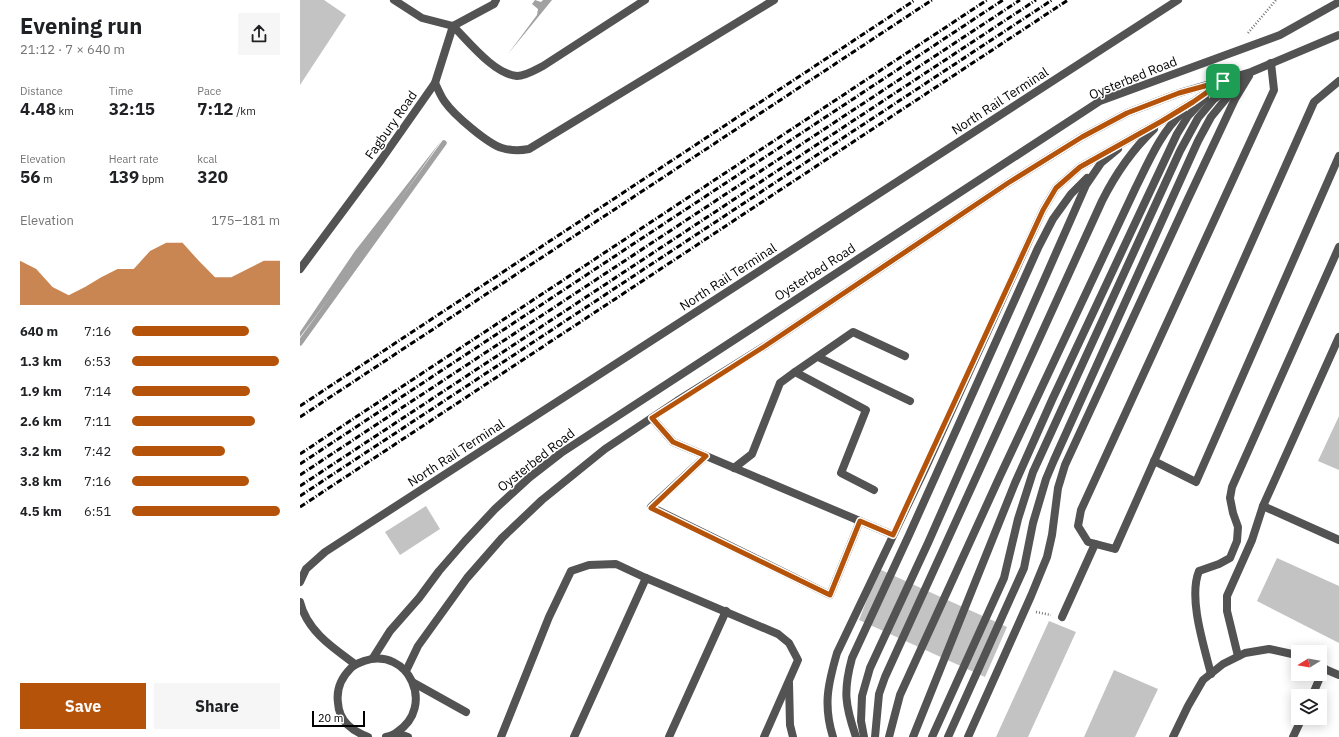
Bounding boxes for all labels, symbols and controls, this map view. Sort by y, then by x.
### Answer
text: Evening run [20,11,142,40]
button: share [238,13,280,55]
text: 21:12 · 7 × 640 m [20,41,125,58]
street label: Oysterbed Road [1086,53,1180,103]
street label: North Rail Terminal [948,63,1052,139]
pin [1206,64,1240,98]
icon: arrive [1212,70,1234,92]
text: Distance [20,84,63,98]
text: Time [109,84,133,98]
text: Pace [197,84,221,98]
street label: Fagbury Road [361,87,421,163]
text: 4.48 [20,98,56,120]
text: 32:15 [109,98,155,120]
text: 7:12 [197,98,234,120]
text: km [56,104,74,118]
text: /km [234,104,256,118]
text: Elevation [20,152,66,166]
text: Heart rate [109,152,159,166]
text: kcal [197,152,217,166]
text: 56 [20,166,40,188]
text: 139 [109,166,139,188]
text: 320 [197,166,228,188]
text: m [40,172,53,186]
text: bpm [139,172,164,186]
text: Elevation [20,212,74,229]
text: 175–181 m [211,212,280,229]
street label: North Rail Terminal [676,239,780,315]
street label: Oysterbed Road [771,239,859,305]
text: 640 m [20,323,58,340]
text: 7:16 [84,323,111,340]
text: 1.3 km [20,353,62,370]
text: 6:53 [84,353,111,370]
text: 1.9 km [20,383,62,400]
text: 7:14 [84,383,111,400]
text: 2.6 km [20,413,62,430]
text: 7:11 [84,413,111,430]
street label: North Rail Terminal [404,415,508,491]
street label: Oysterbed Road [494,425,578,495]
text: 3.2 km [20,443,62,460]
text: 7:42 [84,443,111,460]
text: 3.8 km [20,473,62,490]
text: 7:16 [84,473,111,490]
text: 4.5 km [20,503,62,520]
text: 6:51 [84,503,111,520]
north arrow [1291,645,1327,681]
map controls [1291,645,1327,725]
button: Save [20,683,146,729]
button: Share [154,683,280,729]
button: layers [1291,689,1327,725]
scale bar [312,709,365,728]
text: 20 m [318,711,343,725]

